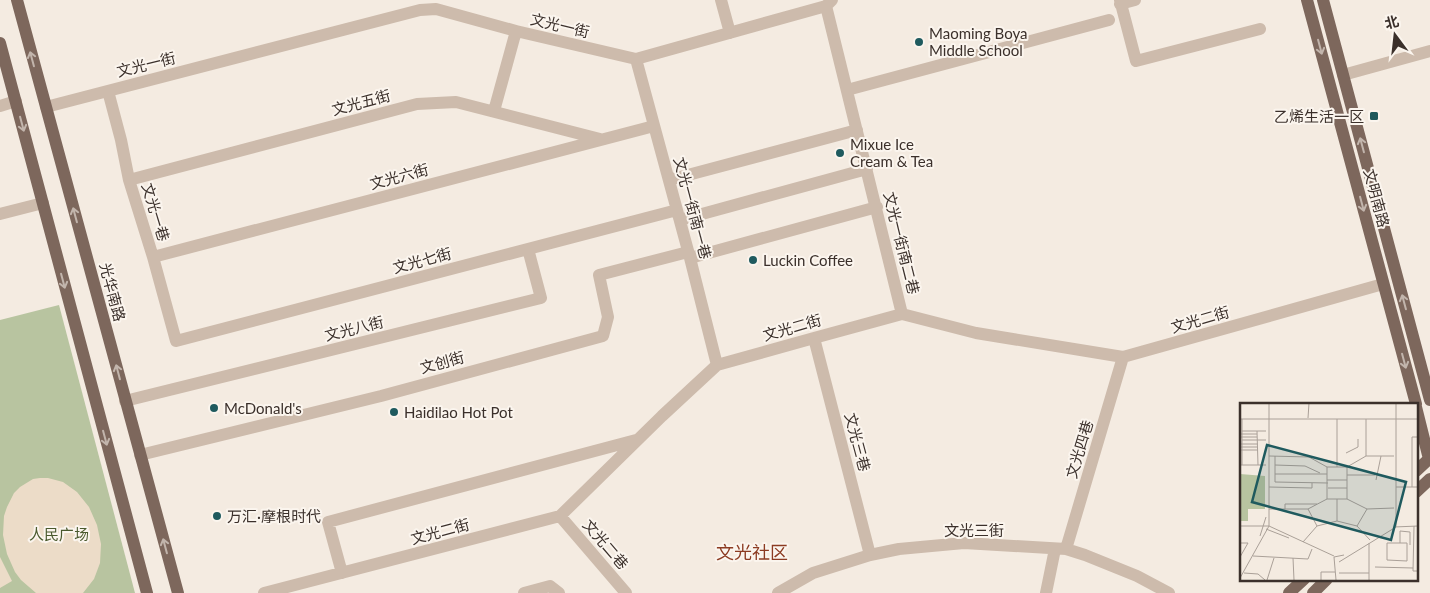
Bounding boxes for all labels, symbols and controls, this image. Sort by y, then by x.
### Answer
street label: 文光一街 [529,9,591,41]
north arrow [1370,10,1420,60]
text: 北 [1383,12,1400,32]
place label: Maoming Boya Middle School [929,24,1028,59]
marker: Maoming Boya Middle School [913,36,925,48]
one-way arrow [1316,39,1325,55]
street label: 文光一街 [115,48,177,80]
one-way arrow [27,51,37,67]
street label: 文光五街 [330,86,392,118]
place label: 乙烯生活一区 [1274,107,1364,125]
marker: 乙烯生活一区 [1368,110,1380,122]
one-way arrow [17,116,27,132]
place label: Mixue Ice Cream & Tea [850,135,933,170]
one-way arrow [1356,137,1366,153]
marker: Mixue Ice Cream & Tea [834,147,846,159]
street label: 文光一街南一巷 [671,155,715,261]
street label: 文光六街 [368,160,430,192]
street label: 文明南路 [1361,167,1393,229]
street label: 文光一巷 [139,181,173,243]
street label: 文光一街南二巷 [881,190,923,296]
one-way arrow [1358,196,1367,212]
one-way arrow [70,208,79,224]
street label: 文光七街 [391,244,453,276]
place label: Luckin Coffee [763,251,853,269]
marker: Luckin Coffee [747,254,759,266]
street label: 光华南路 [97,261,129,323]
one-way arrow [59,273,69,289]
one-way arrow [1399,294,1408,310]
street label: 文光二街 [1169,302,1231,336]
street label: 文光二街 [761,310,823,344]
street label: 文光八街 [323,312,385,344]
street label: 文创街 [418,347,466,377]
one-way arrow [1400,353,1409,369]
one-way arrow [112,365,122,381]
place label: McDonald's [224,399,302,417]
marker: McDonald's [208,402,220,414]
place label: Haidilao Hot Pot [404,403,513,421]
inset map [1240,403,1418,580]
marker: Haidilao Hot Pot [388,406,400,418]
street label: 文光三巷 [842,411,874,473]
street label: 文光四巷 [1062,418,1096,480]
one-way arrow [101,430,111,446]
place label: 万汇·摩根时代 [227,507,321,525]
marker: 万汇·摩根时代 [211,510,223,522]
street label: 文光二街 [409,515,471,547]
street label: 文光二巷 [580,515,632,573]
street label: 文光三街 [944,521,1004,539]
park label: 人民广场 [29,525,89,543]
one-way arrow [159,538,169,554]
district label: 文光社区 [716,541,788,563]

